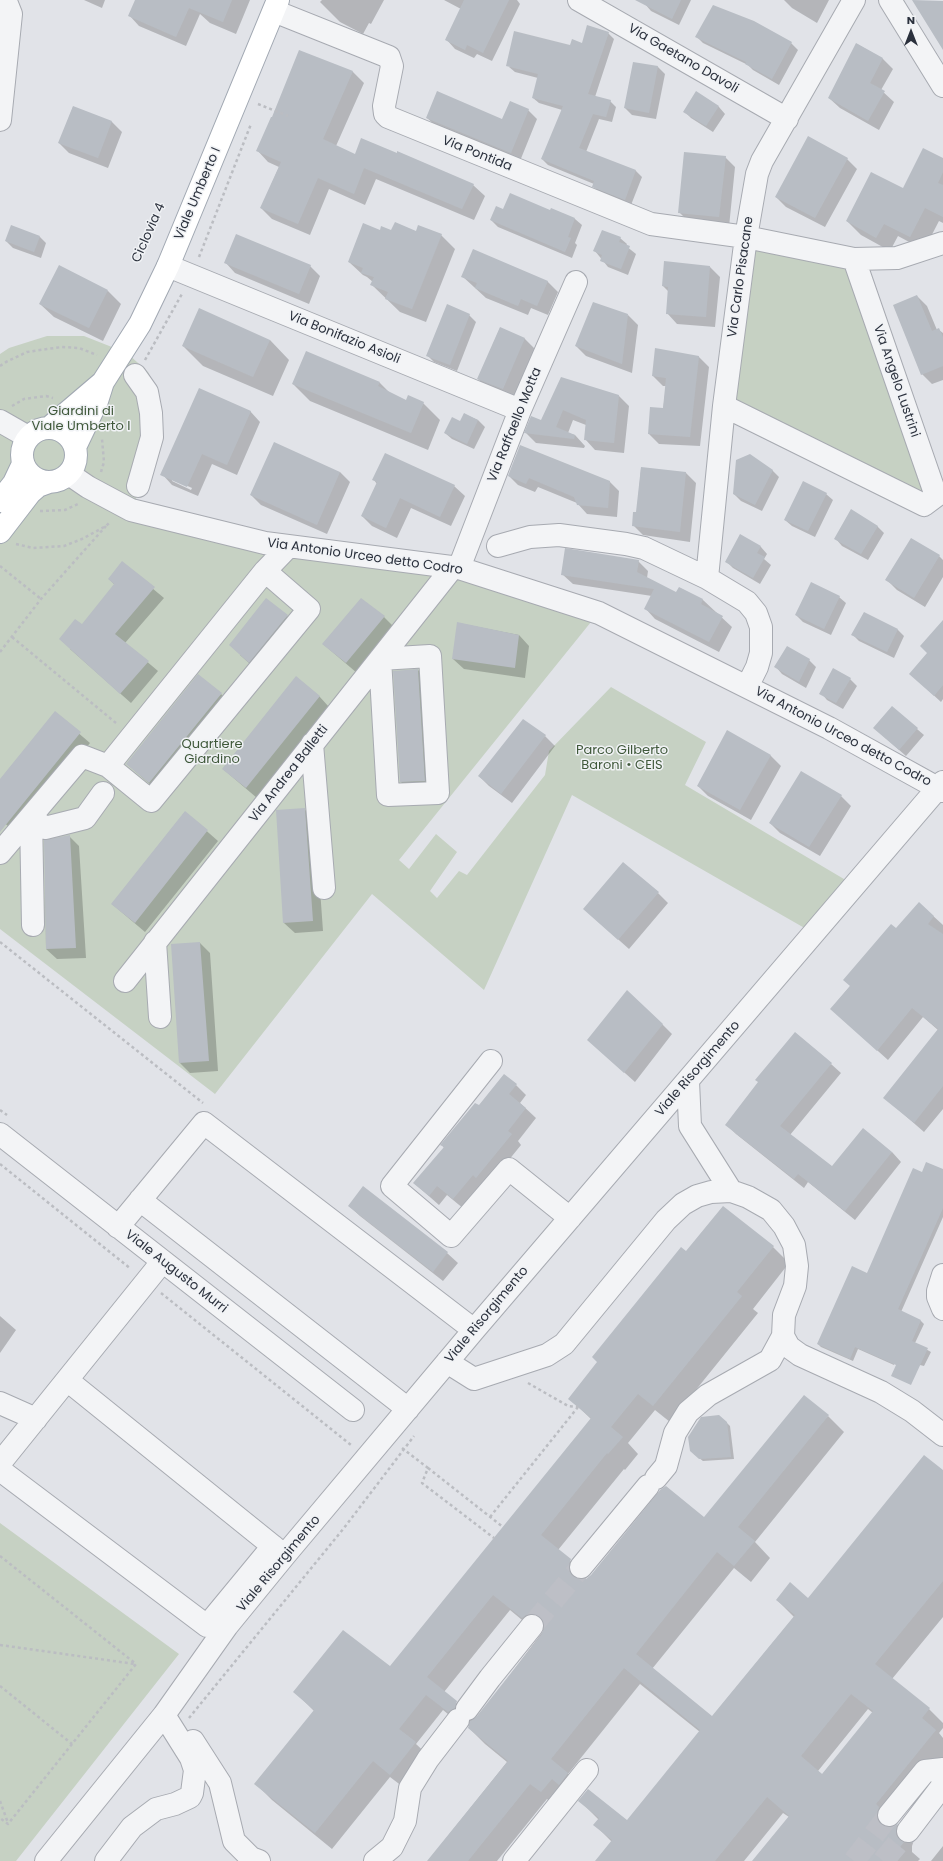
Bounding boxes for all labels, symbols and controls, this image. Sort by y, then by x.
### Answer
north arrow [891,12,931,52]
text: N [907,12,915,28]
street label: Via Gaetano Davoli [625,21,741,97]
street label: Via Pontida [440,133,514,175]
street label: Viale Umberto I [171,145,225,243]
street label: Ciclovia 4 [129,201,169,265]
street label: Via Carlo Pisacane [725,215,757,339]
street label: Via Bonifazio Asioli [286,308,402,368]
street label: Via Angelo Lustrini [869,323,923,439]
street label: Via Raffaello Motta [485,365,545,485]
park label: Giardini di Viale Umberto I [31,404,131,435]
street label: Via Antonio Urceo detto Codro [266,536,464,578]
street label: Via Antonio Urceo detto Codro [752,684,934,790]
street label: Via Andrea Balletti [246,722,332,826]
park label: Quartiere Giardino [181,737,243,768]
park label: Parco Gilberto Baroni • CEIS [576,743,668,774]
street label: Viale Risorgimento [652,1018,744,1120]
street label: Viale Augusto Murri [122,1227,230,1317]
street label: Viale Risorgimento [442,1263,532,1367]
street label: Viale Risorgimento [234,1512,324,1616]

